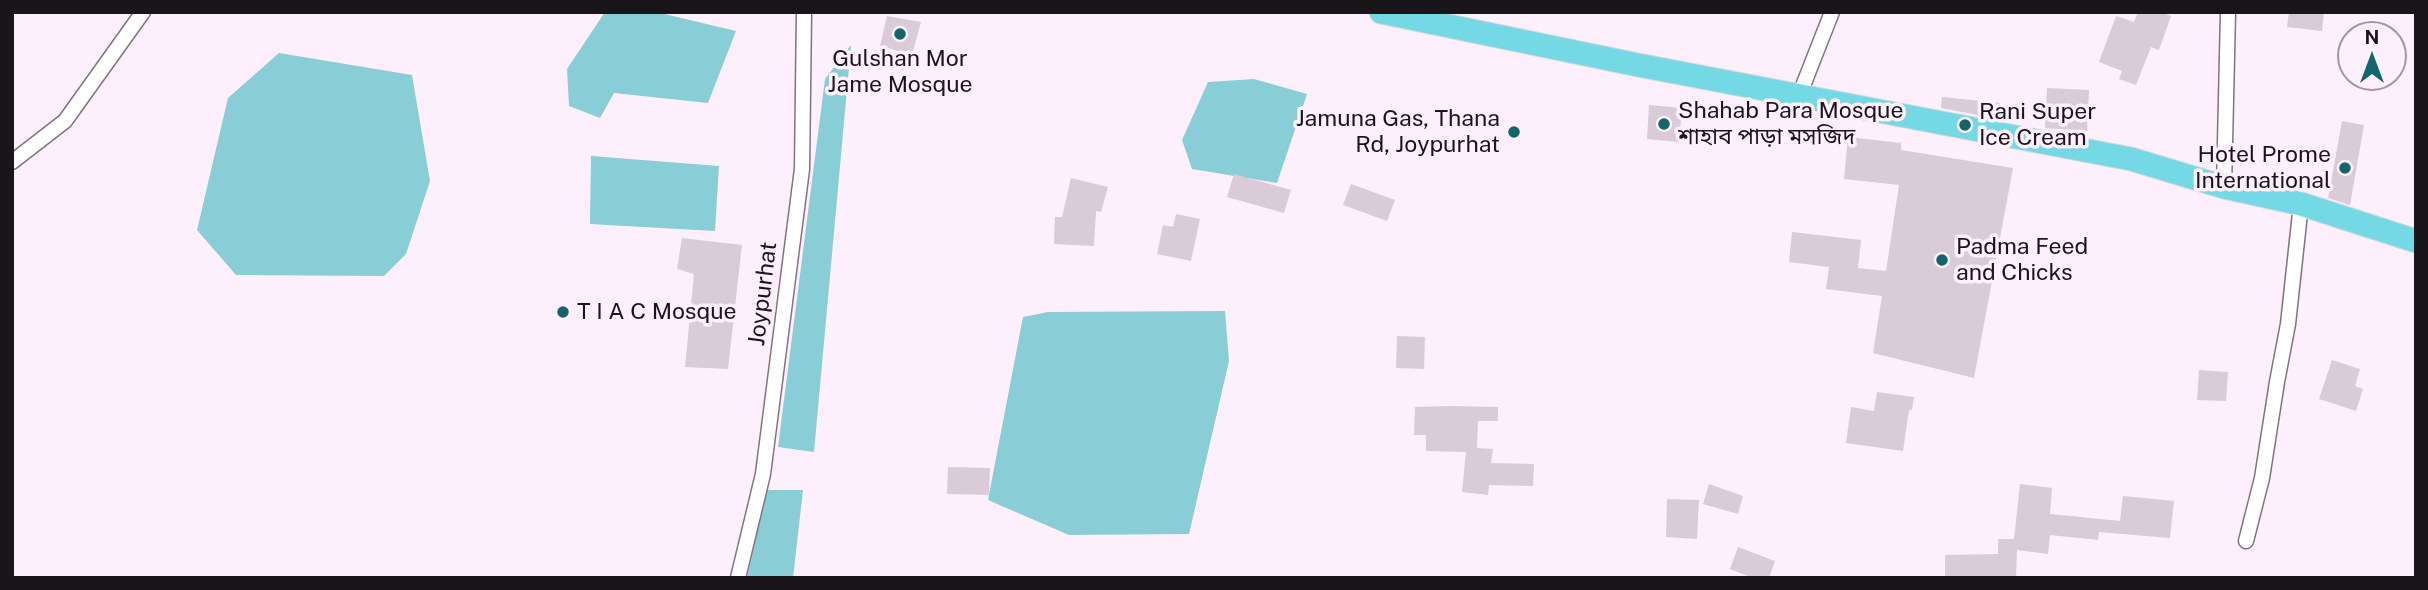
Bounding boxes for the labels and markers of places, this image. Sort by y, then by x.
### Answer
marker: Gulshan Mor Jame Mosque [892,26,908,42]
place label: Gulshan Mor Jame Mosque [827,45,973,99]
place label: Shahab Para Mosque শাহাব পাড়া মসজিদ [1678,97,1903,151]
place label: Rani Super Ice Cream [1979,98,2096,152]
place label: Jamuna Gas, Thana Rd, Joypurhat [1296,105,1500,159]
marker: Shahab Para Mosque শাহাব পাড়া মসজিদ [1656,116,1672,132]
marker: Rani Super Ice Cream [1957,117,1973,133]
marker: Jamuna Gas, Thana Rd, Joypurhat [1506,124,1522,140]
place label: Hotel Prome International [2195,141,2331,195]
marker: Hotel Prome International [2337,160,2353,176]
place label: Padma Feed and Chicks [1956,233,2088,287]
marker: Padma Feed and Chicks [1934,252,1950,268]
place label: T I A C Mosque [577,298,737,326]
marker: T I A C Mosque [555,304,571,320]

